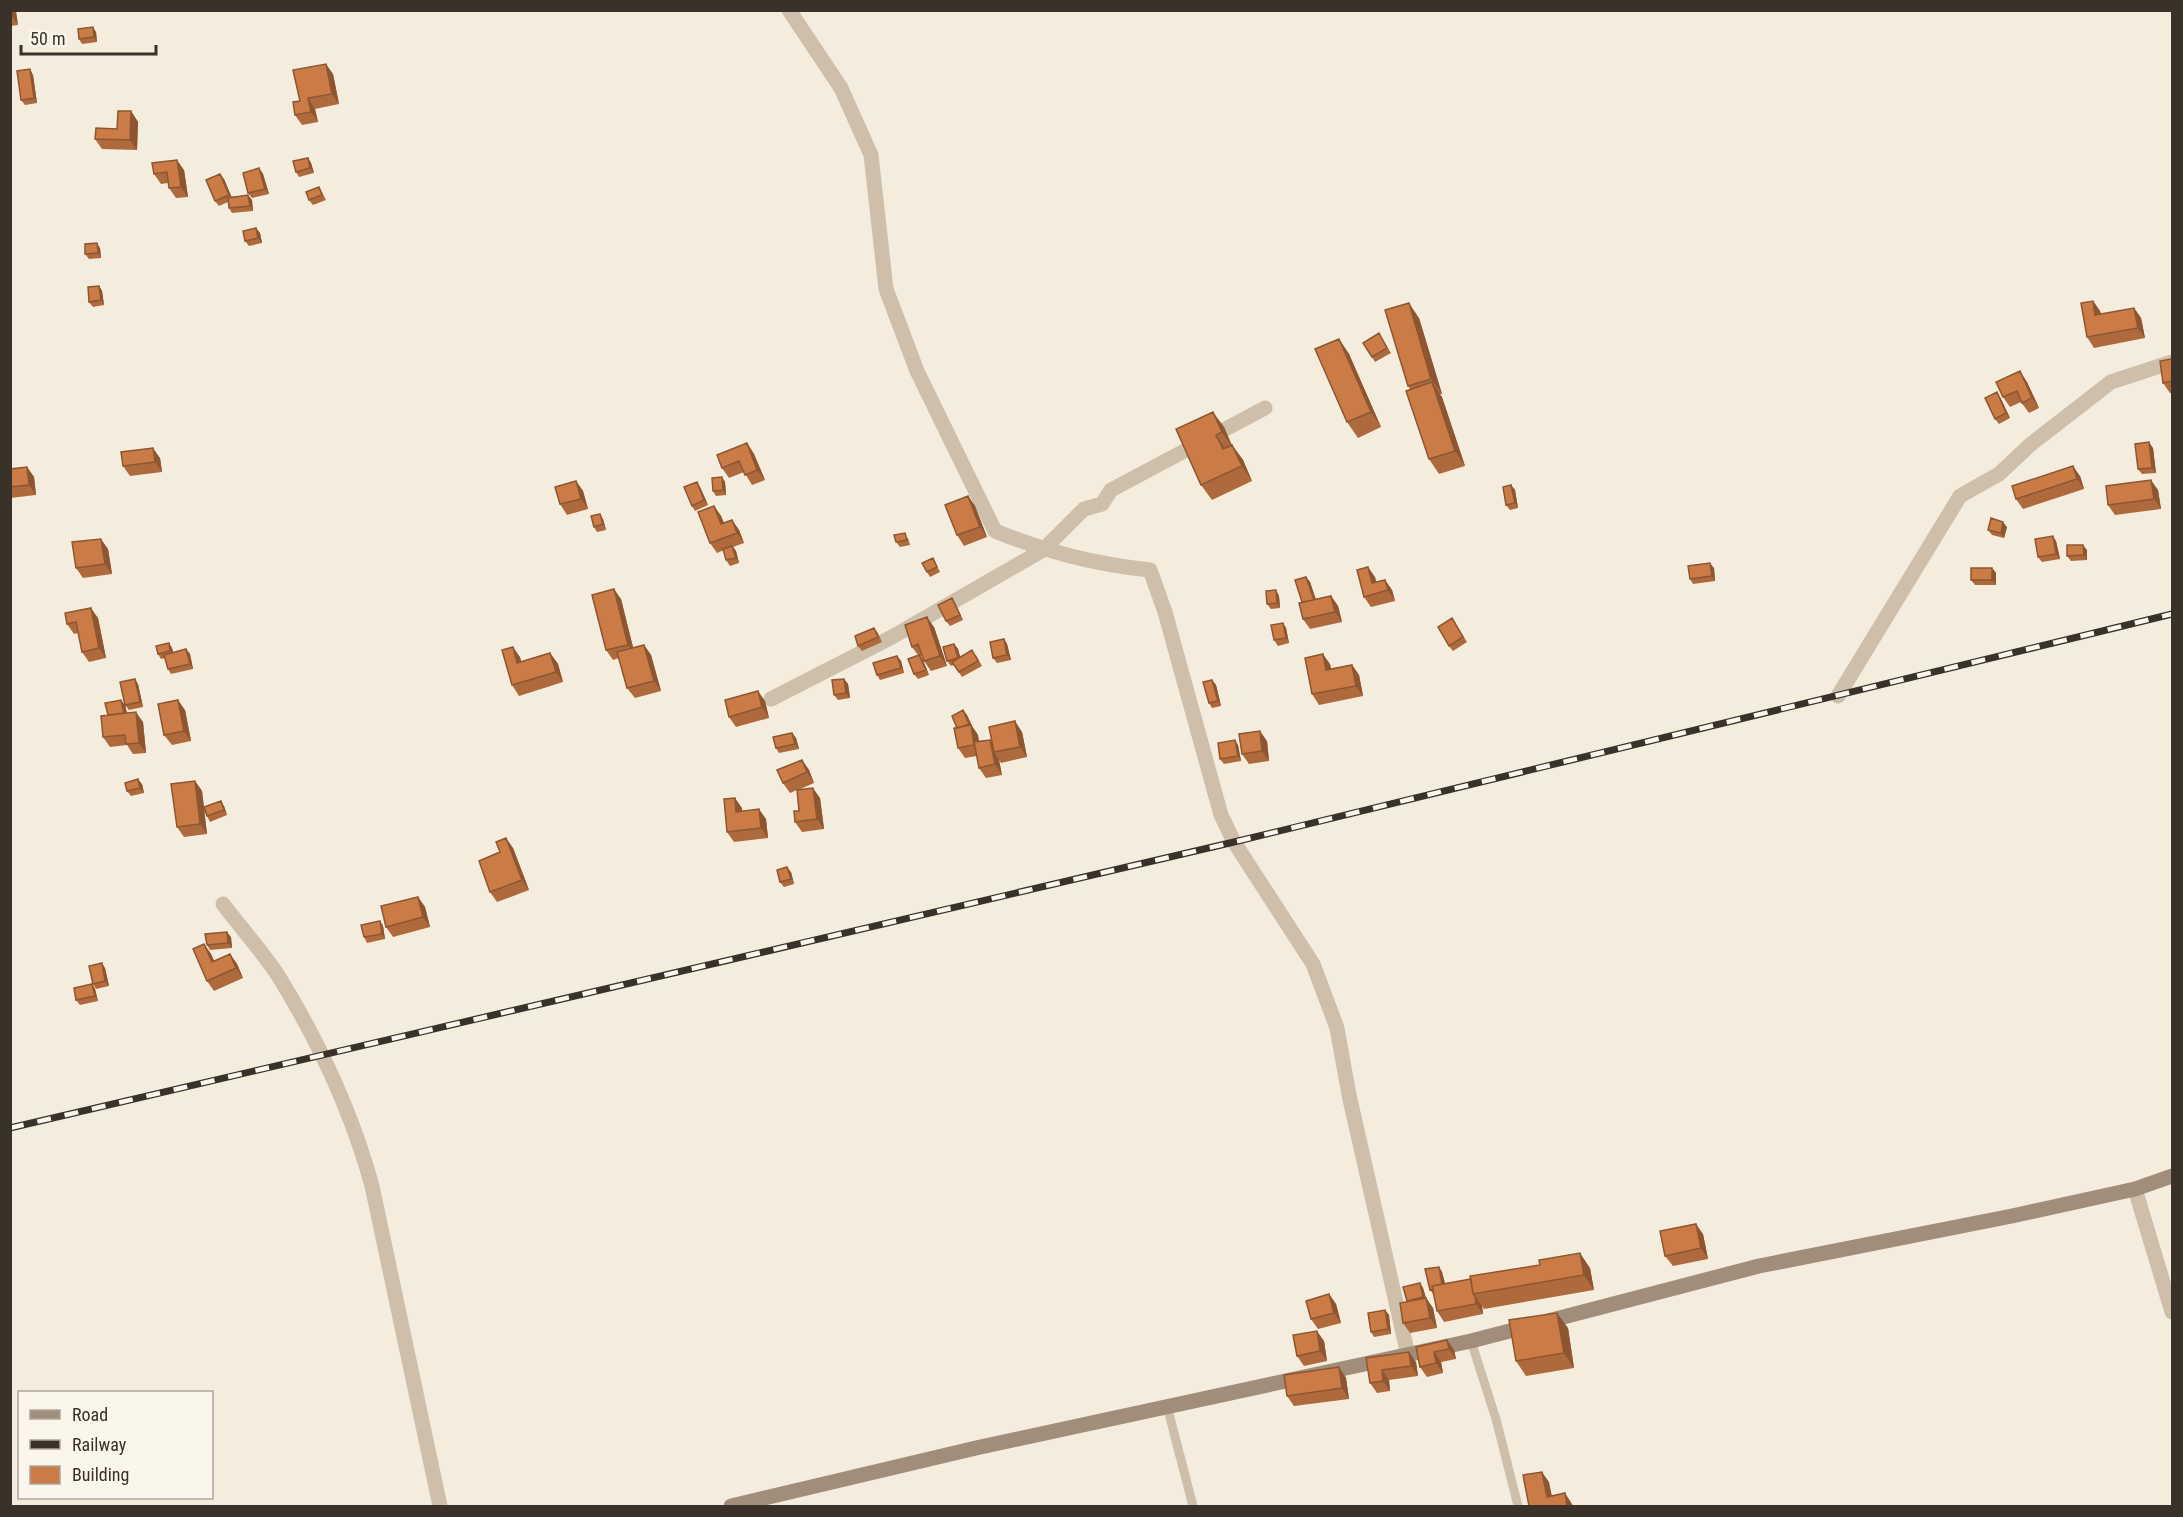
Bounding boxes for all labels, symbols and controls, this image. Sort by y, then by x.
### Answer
scale bar [21,18,156,56]
text: 50 m [30,28,65,49]
legend [18,1391,213,1499]
text: Road [72,1404,108,1425]
text: Railway [72,1434,127,1455]
text: Building [72,1464,129,1485]

